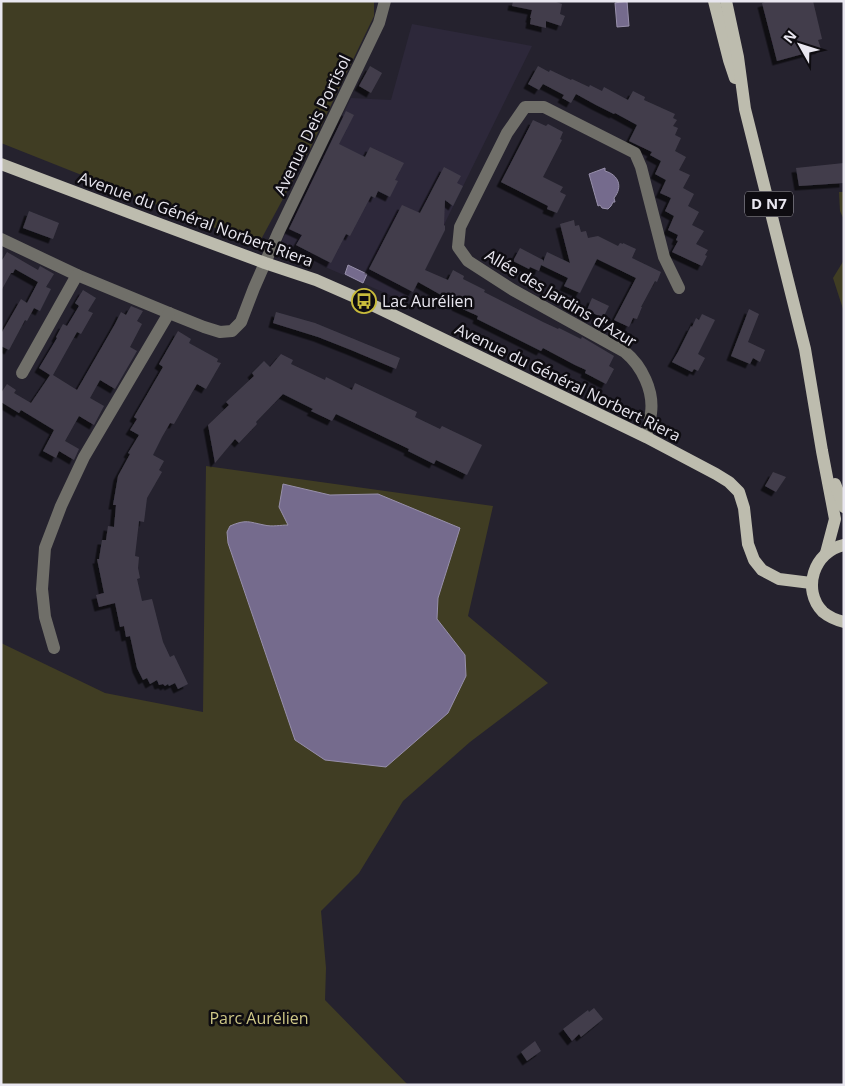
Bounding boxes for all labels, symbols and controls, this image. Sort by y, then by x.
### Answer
north arrow [775,20,825,70]
text: N [779,26,800,47]
street label: Avenue Deis Portisol [269,51,355,199]
street label: Avenue du Général Norbert Riera [76,166,316,272]
road number: D N7 [745,192,793,216]
street label: Allée des Jardins d'Azur [481,244,641,352]
bus stop icon: Lac Aurélien [351,288,377,314]
place label: Lac Aurélien [382,290,473,312]
street label: Avenue du Général Norbert Riera [452,318,684,446]
park label: Parc Aurélien [209,1007,309,1029]

